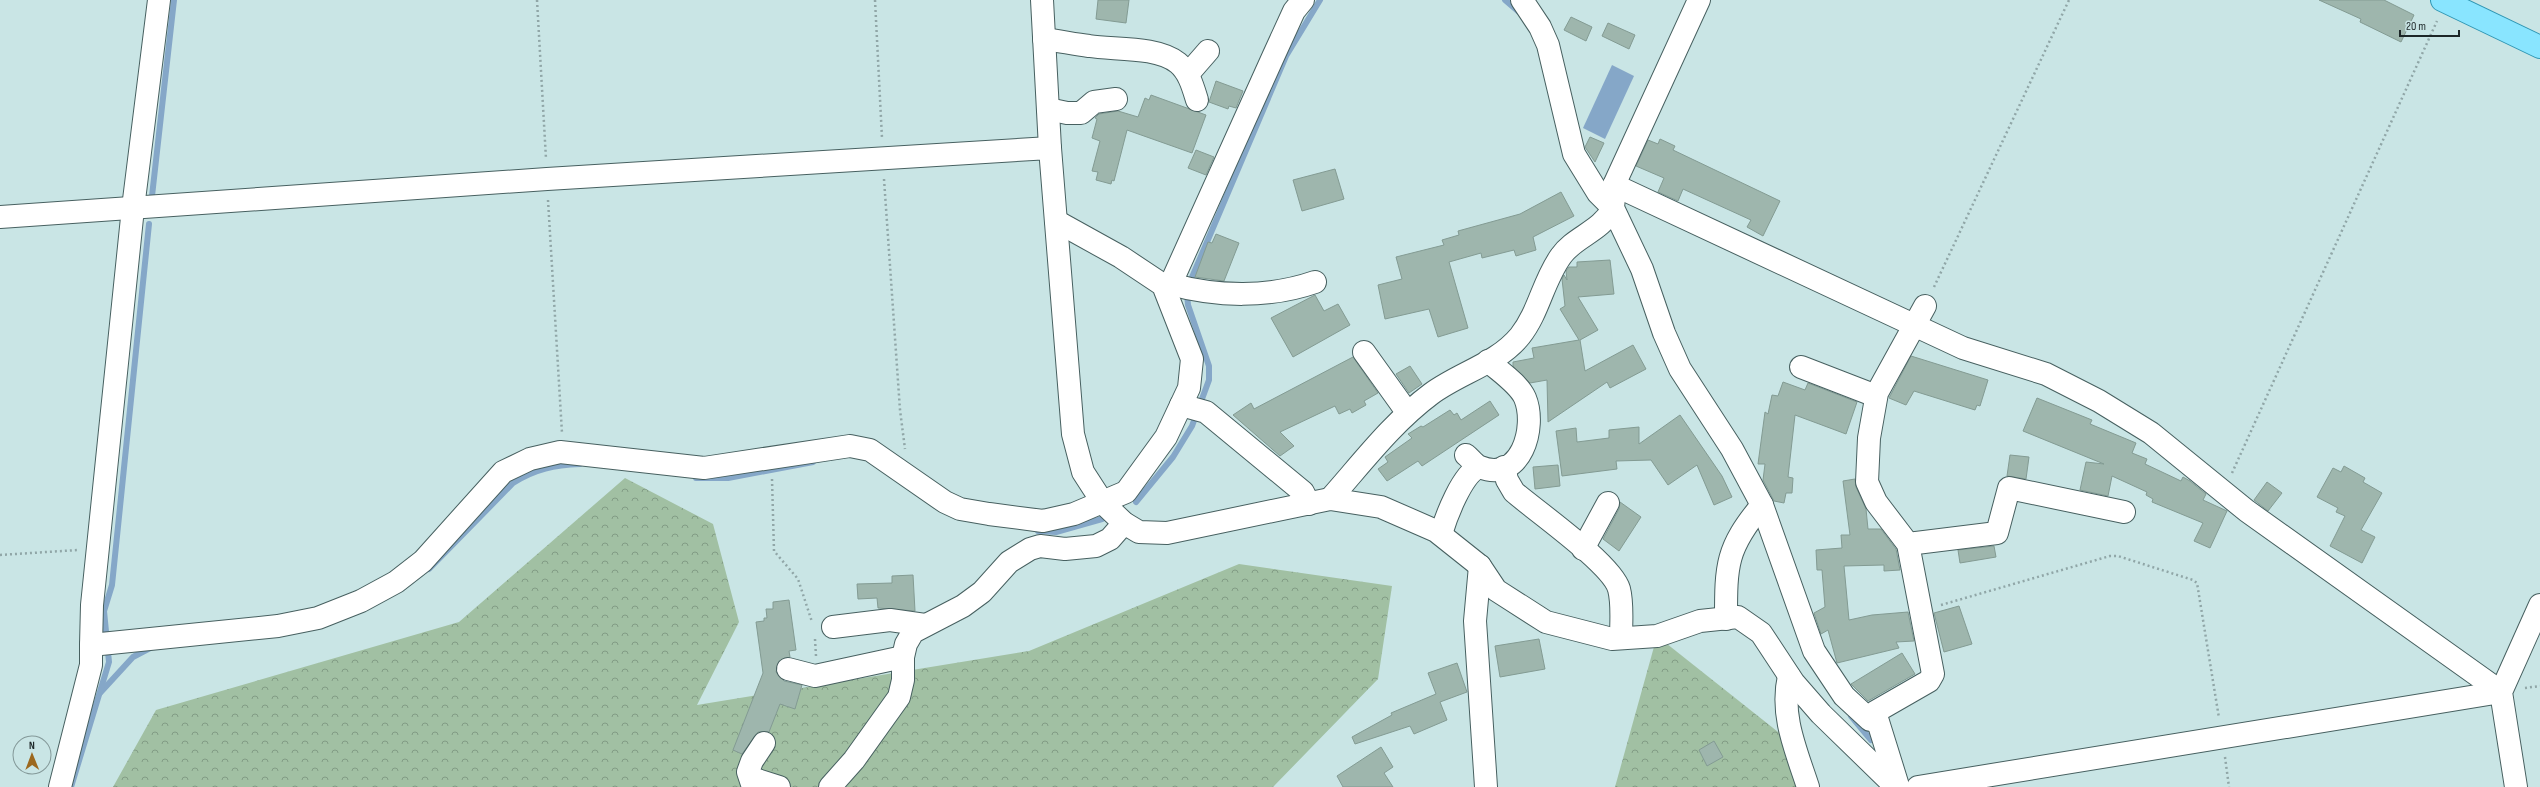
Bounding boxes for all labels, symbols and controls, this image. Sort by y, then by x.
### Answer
scale bar [2400,12,2459,38]
text: 20 m [2406,19,2426,34]
north arrow [12,735,52,775]
text: N [29,739,35,752]

